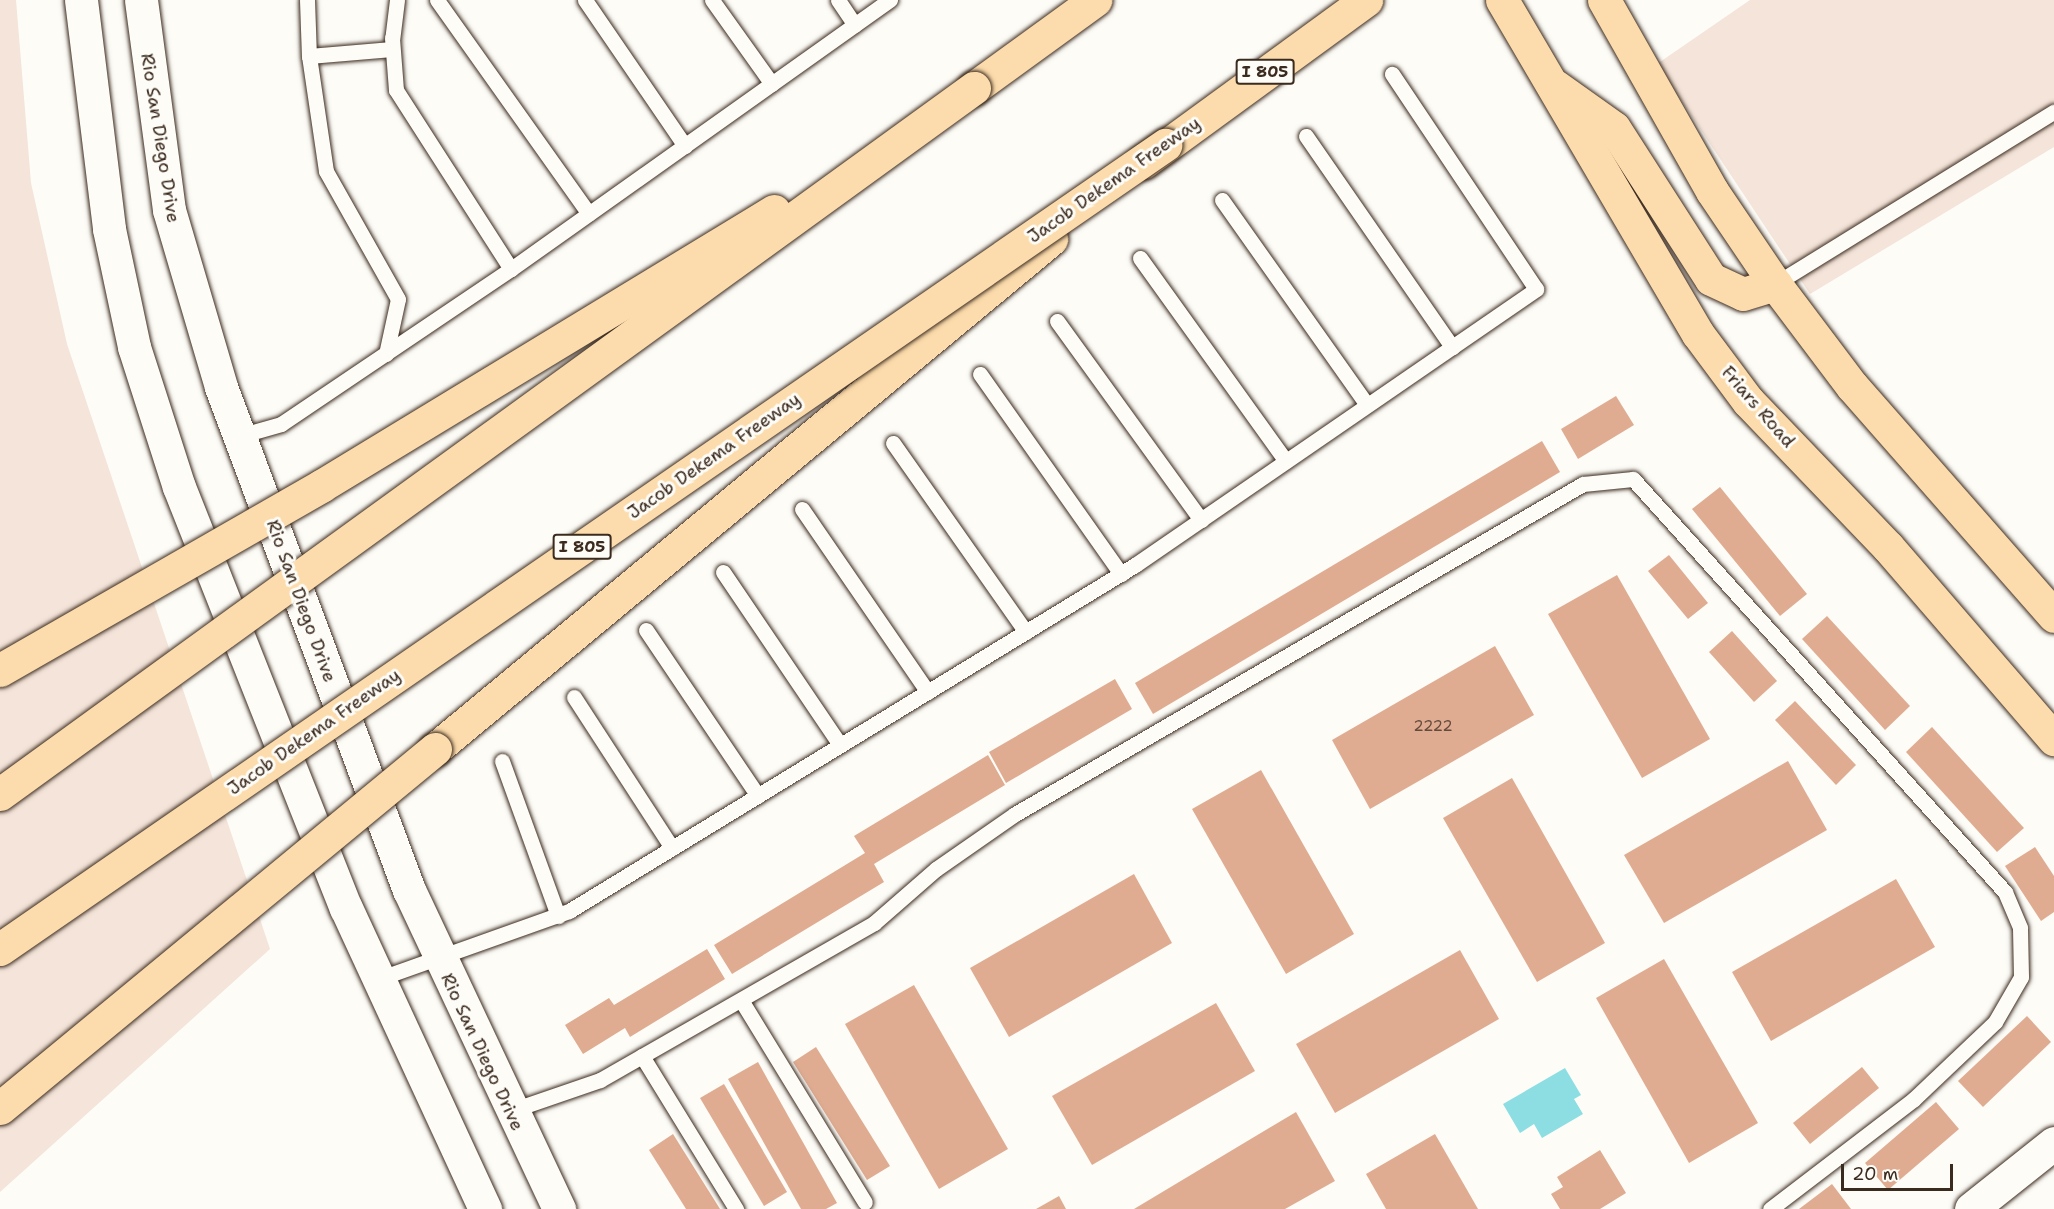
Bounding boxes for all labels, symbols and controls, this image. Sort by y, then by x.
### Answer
street label: Rio San Diego Drive [136,52,184,224]
road number: I 805 [1235,59,1295,85]
street label: Jacob Dekema Freeway [1024,112,1204,248]
street label: Friars Road [1717,362,1799,452]
street label: Jacob Dekema Freeway [624,388,804,524]
street label: Rio San Diego Drive [262,517,340,685]
road number: I 805 [552,534,612,560]
street label: Jacob Dekema Freeway [224,664,404,800]
house number: 2222 [1413,718,1453,736]
street label: Rio San Diego Drive [436,970,528,1134]
scale bar [1844,1152,1956,1190]
text: 20 m [1852,1162,1898,1186]

